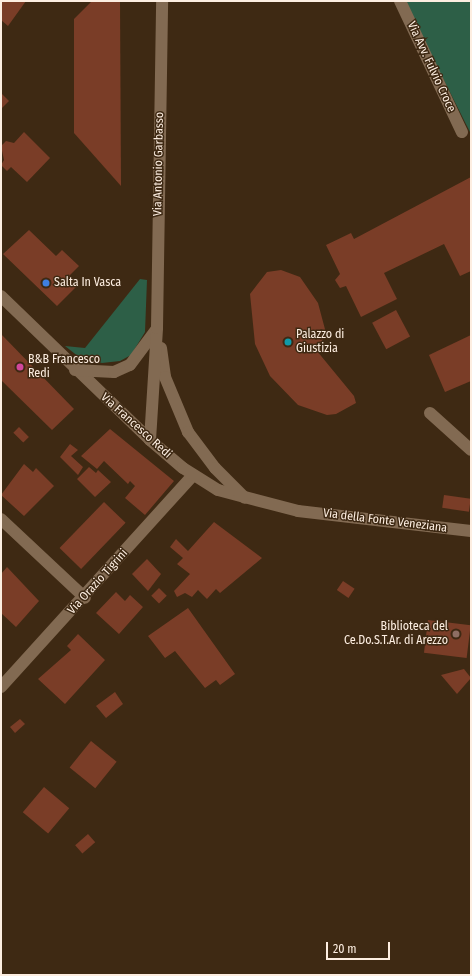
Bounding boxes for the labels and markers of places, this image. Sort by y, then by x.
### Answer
place label: Salta In Vasca [54,276,121,290]
marker: Salta In Vasca [41,278,51,288]
place label: Palazzo di Giustizia [296,328,344,356]
marker: Palazzo di Giustizia [283,337,293,347]
place label: B&B Francesco Redi [28,353,100,381]
marker: B&B Francesco Redi [15,362,25,372]
place label: Biblioteca del Ce.Do.S.T.Ar. di Arezzo [344,620,448,648]
marker: Biblioteca del Ce.Do.S.T.Ar. di Arezzo [451,629,461,639]

